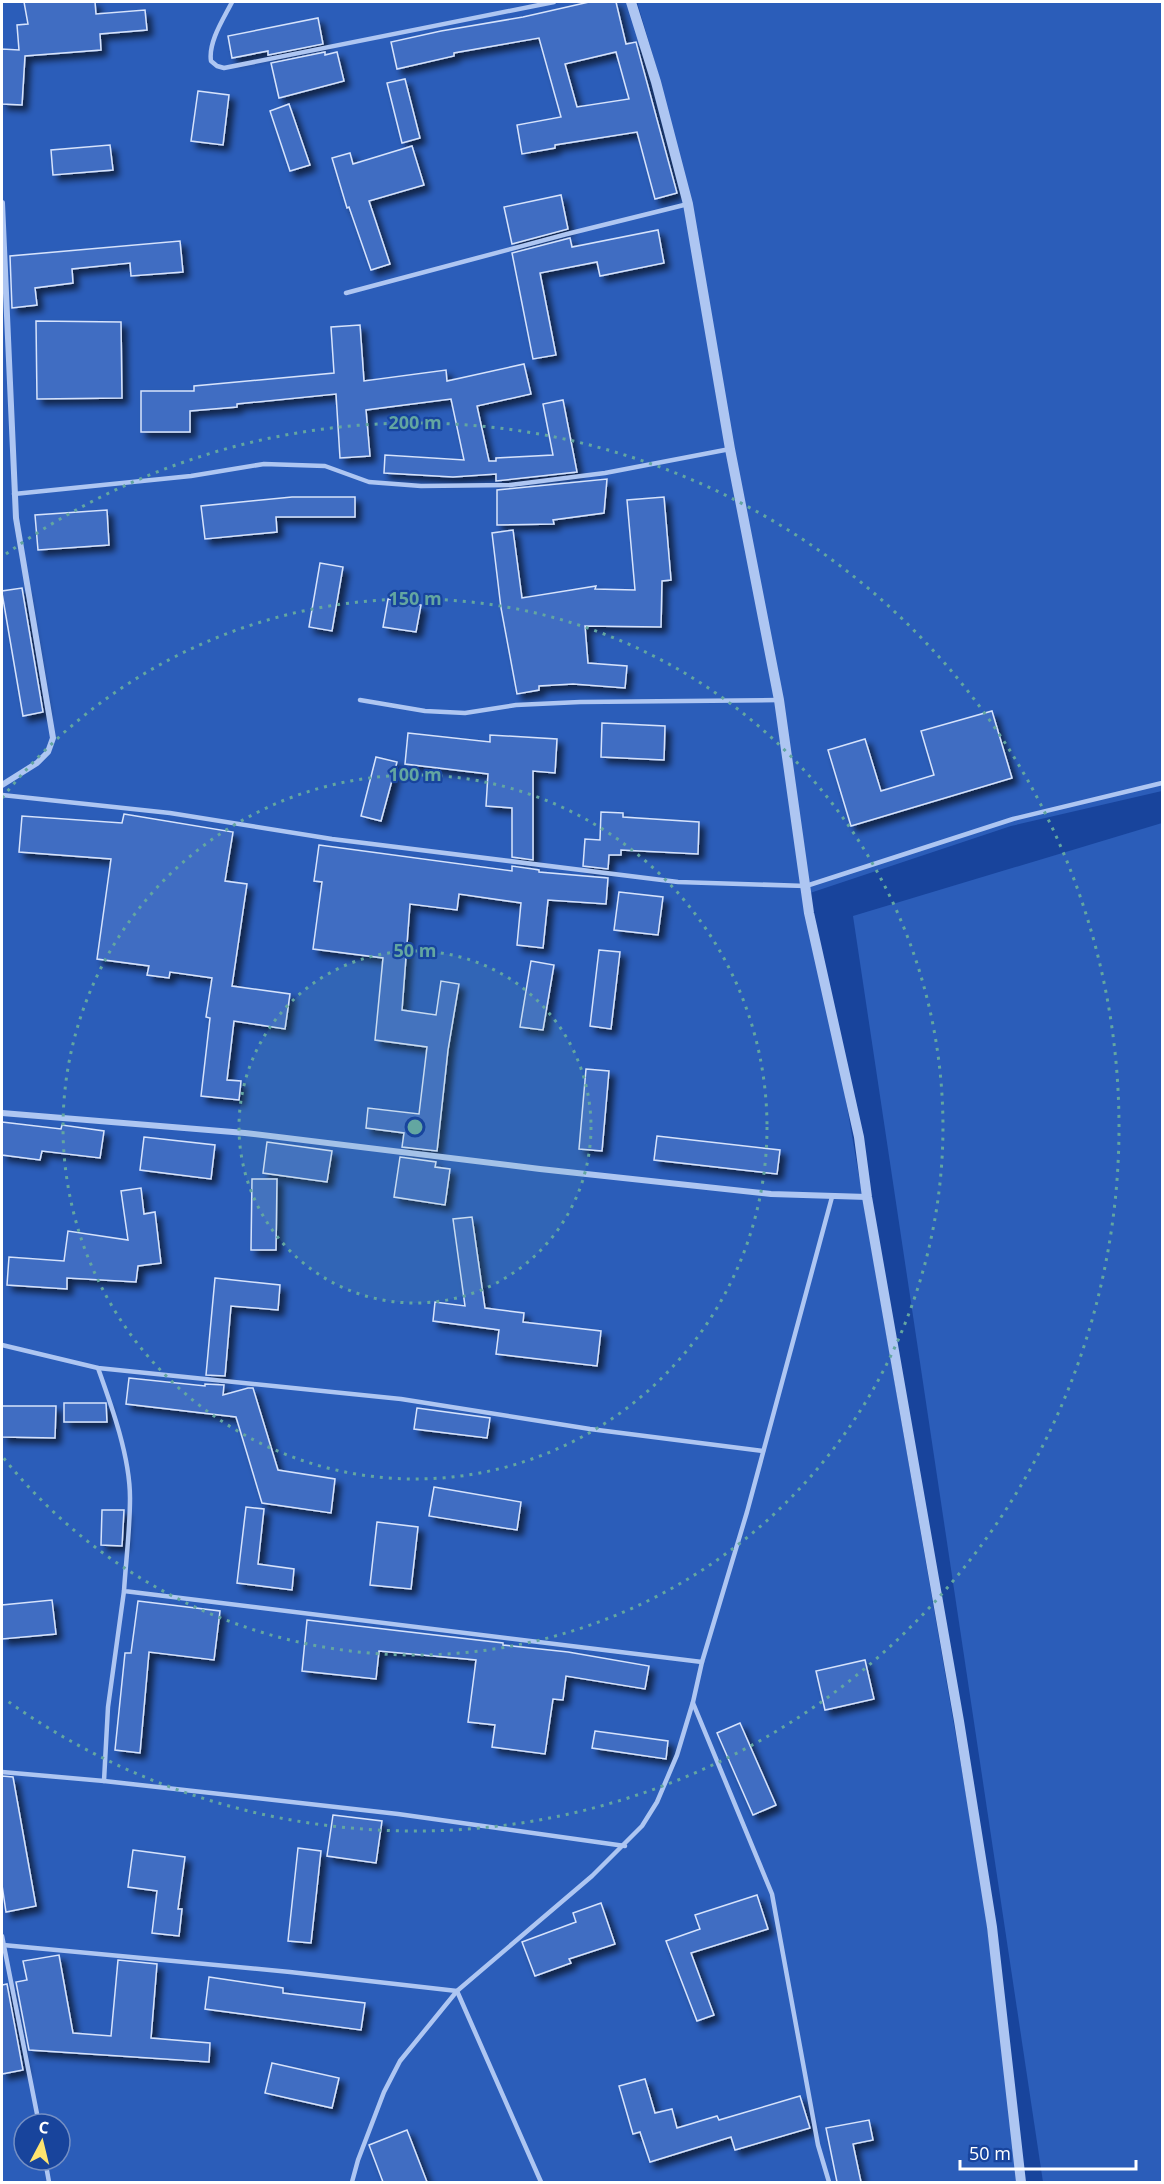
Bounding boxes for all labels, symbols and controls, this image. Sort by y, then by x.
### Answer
text: 200 m [388,410,442,434]
text: 150 m [388,586,442,610]
text: 100 m [388,762,442,786]
text: 50 m [394,938,436,962]
centre of rings [405,1117,425,1137]
north arrow [12,2112,72,2172]
text: С [37,2116,50,2139]
scale bar [960,2133,1136,2171]
text: 50 m [969,2141,1011,2165]

